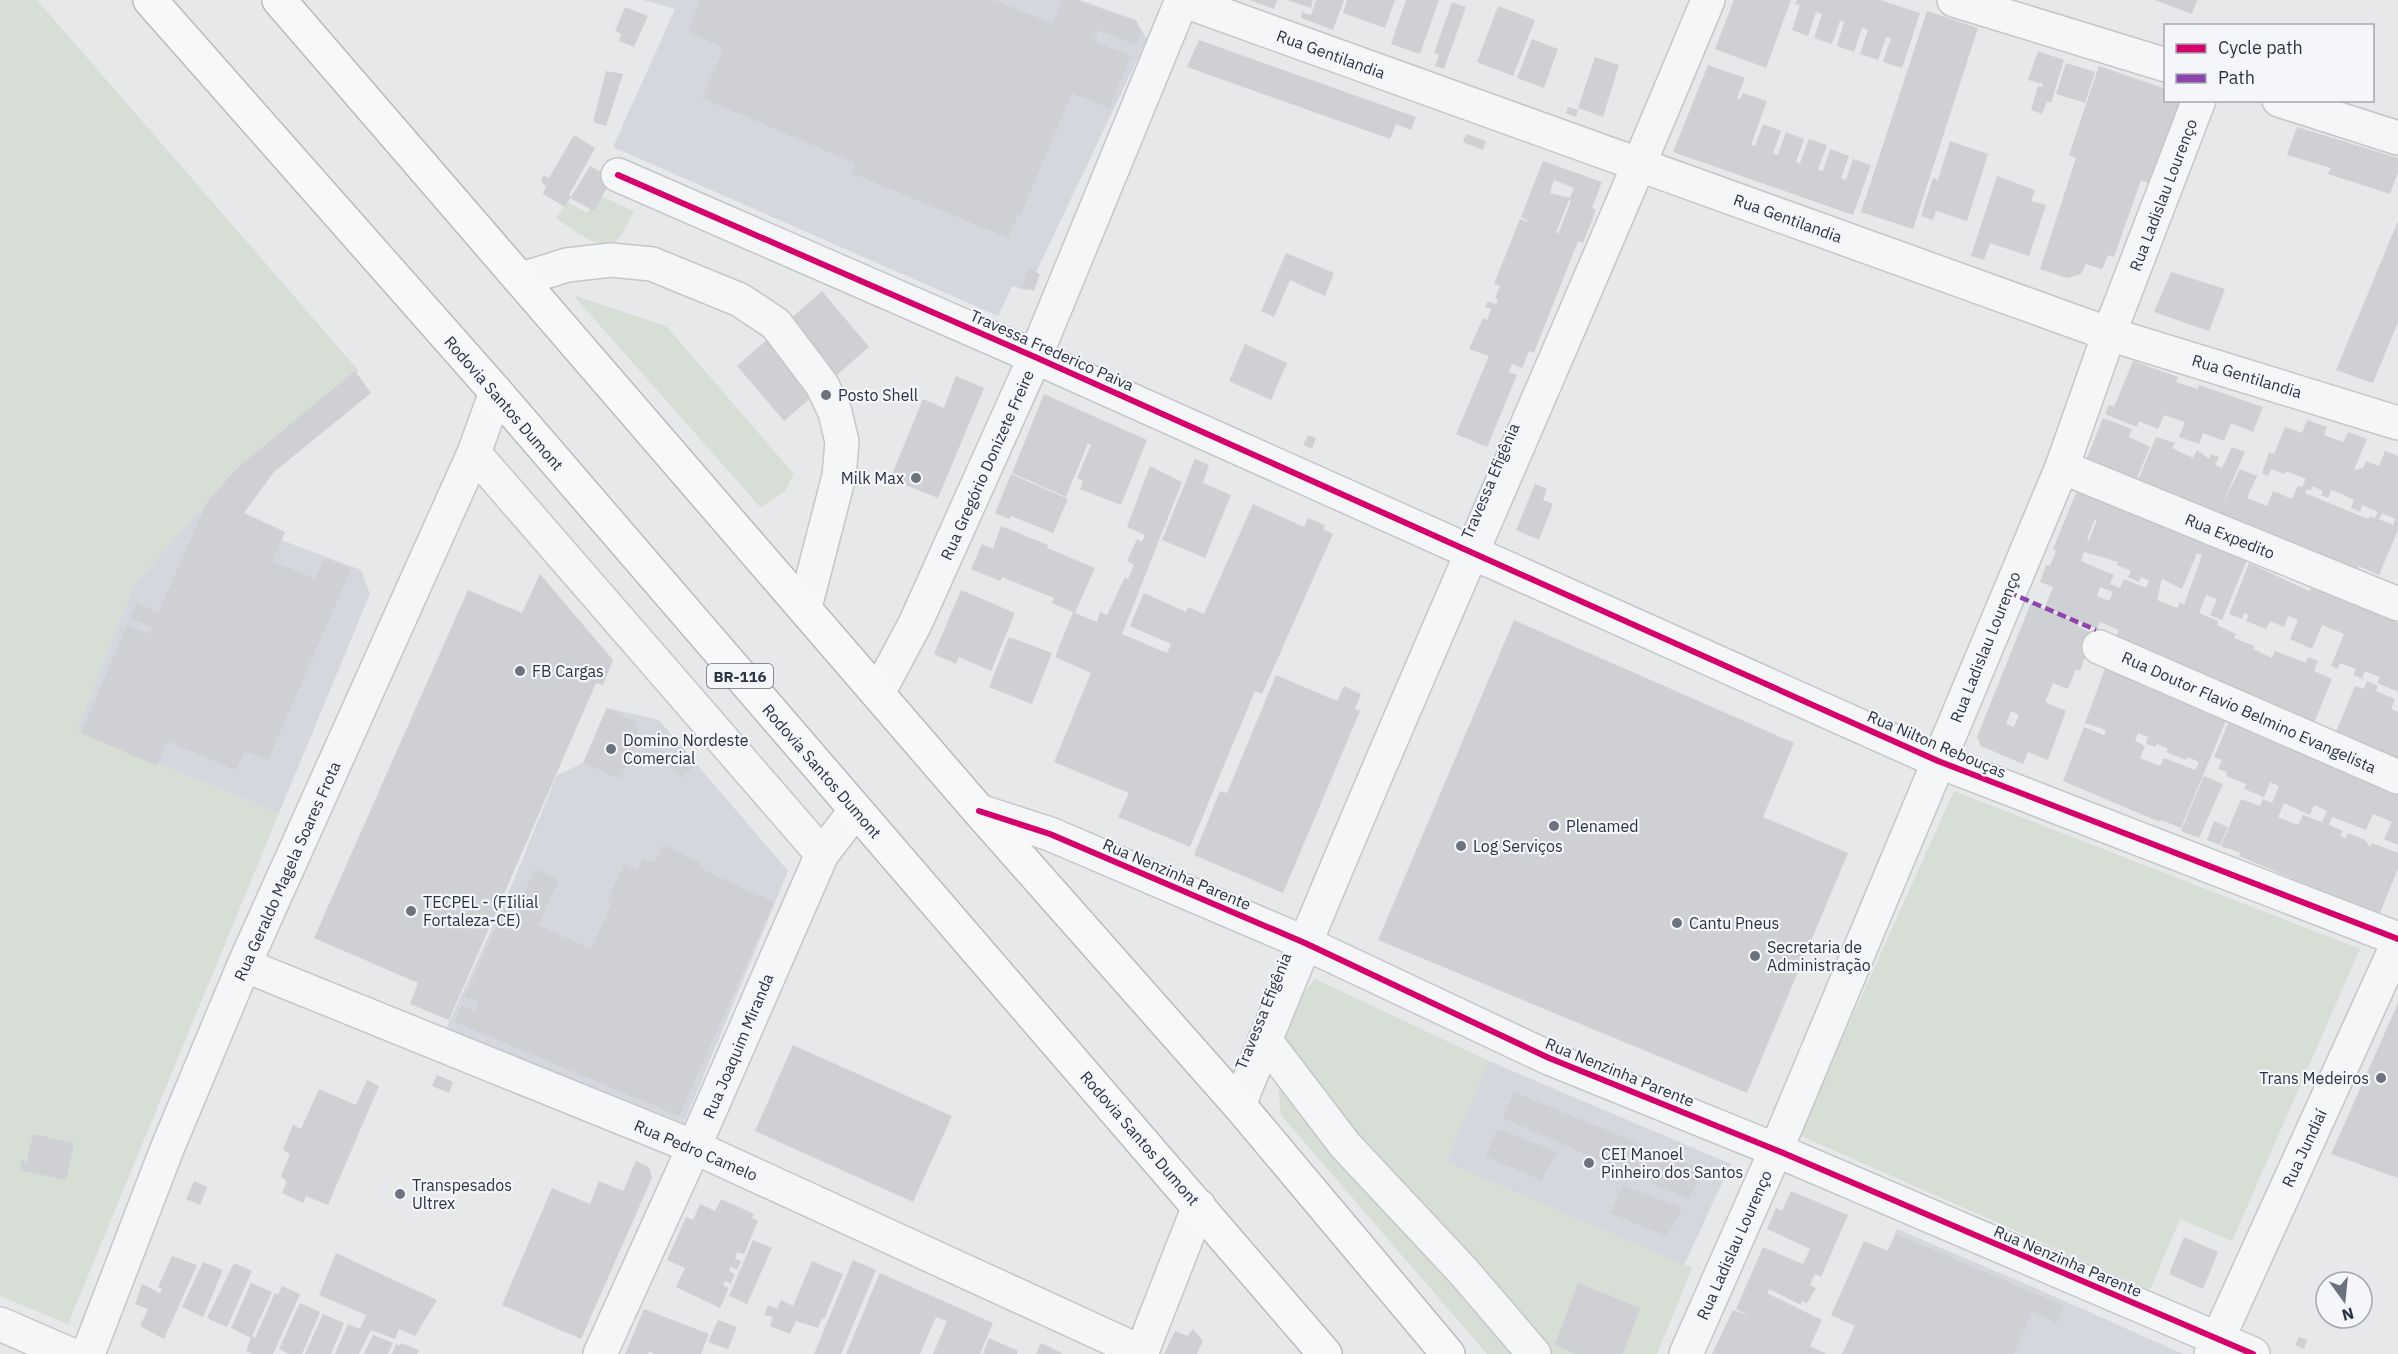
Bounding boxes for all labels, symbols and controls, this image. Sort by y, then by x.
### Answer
legend [2164,24,2374,102]
street label: Rua Gentilandia [1274,25,1388,83]
text: Cycle path [2218,36,2303,59]
text: Path [2218,66,2255,89]
street label: Rua Ladislau Lourenço [2125,116,2201,274]
street label: Rua Gentilandia [1731,189,1845,247]
street label: Travessa Frederico Paiva [967,305,1137,395]
street label: Rodovia Santos Dumont [440,332,568,474]
street label: Rua Gentilandia [2190,350,2305,402]
street label: Rua Gregório Donizete Freire [936,367,1038,563]
place label: Posto Shell [838,385,918,405]
marker: Posto Shell [819,388,833,402]
street label: Travessa Efigênia [1457,420,1524,542]
place label: Milk Max [841,468,904,488]
marker: Milk Max [909,471,923,485]
street label: Rua Expedito [2182,509,2278,563]
street label: Rua Ladislau Lourenço [1945,568,2025,726]
street label: Rua Doutor Flavio Belmino Evangelista [2119,647,2380,778]
place label: FB Cargas [532,661,604,681]
marker: FB Cargas [513,664,527,678]
road number: BR-116 [707,664,773,688]
street label: Rodovia Santos Dumont [758,700,886,842]
street label: Rua Nilton Rebouças [1864,706,2010,782]
place label: Domino Nordeste Comercial [623,730,749,768]
marker: Domino Nordeste Comercial [604,742,618,756]
street label: Rua Geraldo Magela Soares Frota [229,758,345,984]
place label: Plenamed [1566,816,1639,836]
marker: Plenamed [1547,819,1561,833]
street label: Rua Nenzinha Parente [1100,834,1254,914]
place label: Log Serviços [1473,836,1563,856]
marker: Log Serviços [1454,839,1468,853]
place label: TECPEL - (FIilial Fortaleza-CE) [423,892,538,930]
marker: TECPEL - (FIilial Fortaleza-CE) [404,904,418,918]
place label: Cantu Pneus [1689,913,1779,933]
marker: Cantu Pneus [1670,916,1684,930]
place label: Secretaria de Administração [1767,937,1871,975]
street label: Travessa Efigênia [1230,949,1296,1072]
marker: Secretaria de Administração [1748,949,1762,963]
street label: Rua Joaquim Miranda [698,970,778,1122]
street label: Rua Nenzinha Parente [1543,1033,1698,1111]
street label: Rodovia Santos Dumont [1076,1067,1204,1209]
place label: Trans Medeiros [2259,1068,2369,1088]
marker: Trans Medeiros [2374,1071,2388,1085]
street label: Rua Jundiaí [2277,1106,2331,1190]
street label: Rua Pedro Camelo [631,1115,761,1185]
place label: CEI Manoel Pinheiro dos Santos [1601,1144,1743,1182]
marker: CEI Manoel Pinheiro dos Santos [1582,1156,1596,1170]
street label: Rua Ladislau Lourenço [1692,1167,1776,1323]
place label: Transpesados Ultrex [412,1175,512,1213]
marker: Transpesados Ultrex [393,1187,407,1201]
street label: Rua Nenzinha Parente [1991,1221,2145,1301]
north arrow [2314,1270,2374,1330]
text: N [2340,1303,2356,1326]

